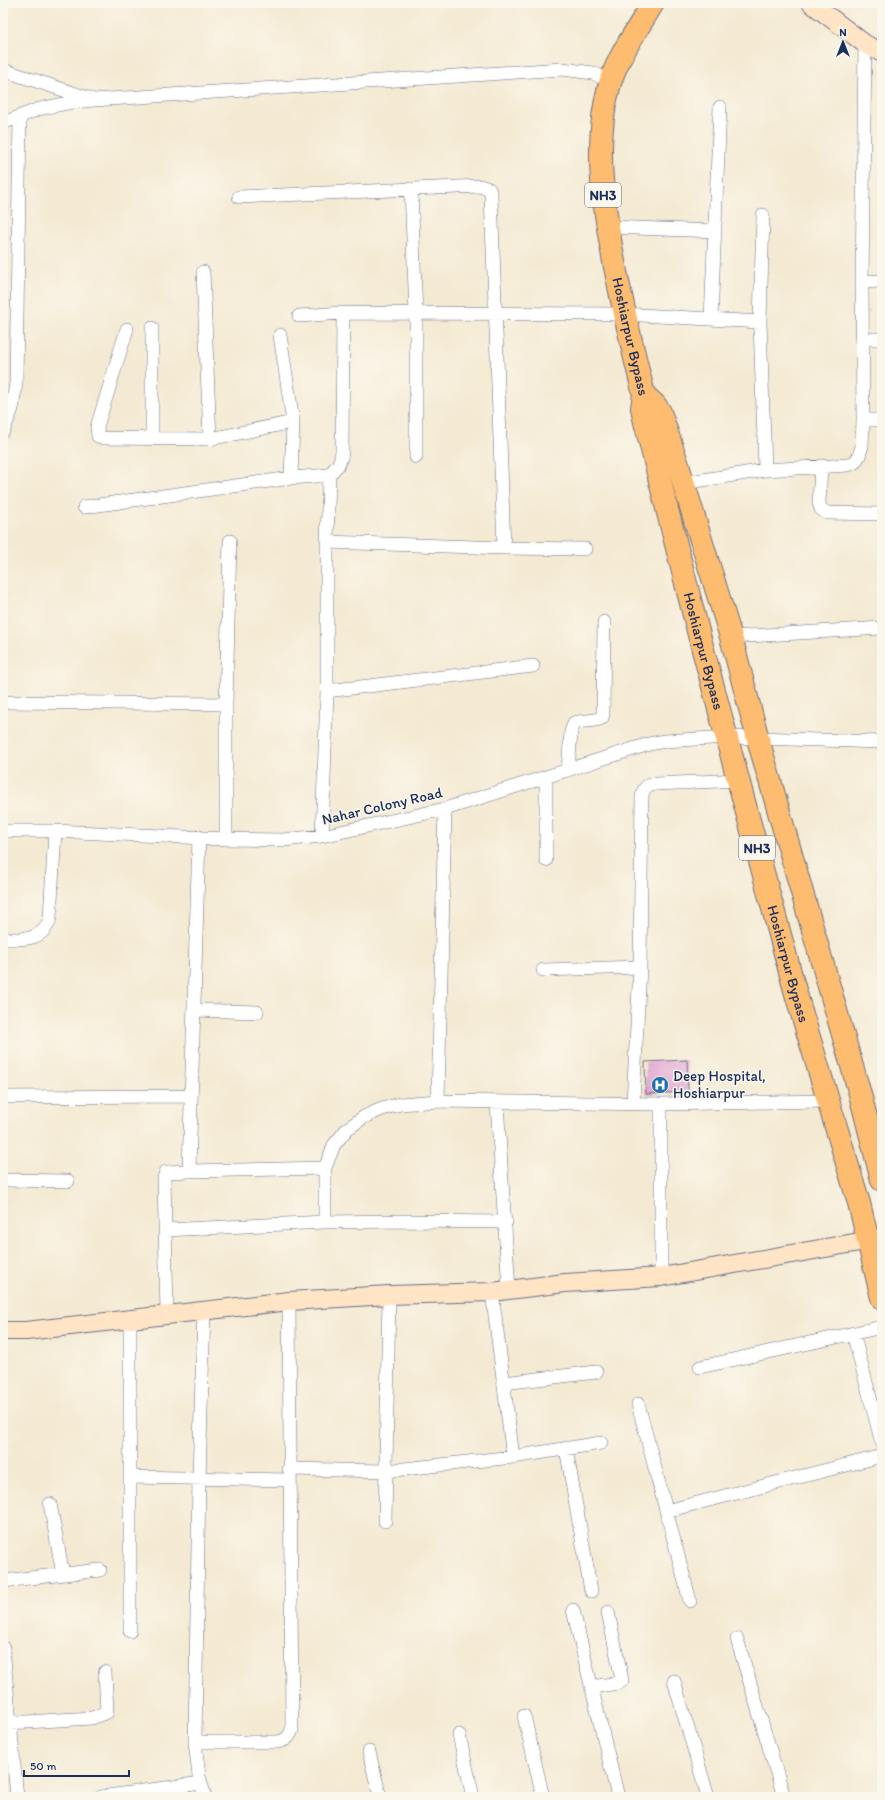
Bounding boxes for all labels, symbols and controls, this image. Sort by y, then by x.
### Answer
north arrow [823,22,863,62]
text: N [839,26,847,39]
road number: NH3 [585,183,621,207]
street label: Hoshiarpur Bypass [608,276,653,398]
street label: Hoshiarpur Bypass [680,590,728,712]
street label: Nahar Colony Road [320,783,444,829]
road number: NH3 [739,836,775,860]
street label: Hoshiarpur Bypass [763,903,813,1025]
place label: Deep Hospital, Hoshiarpur [673,1067,766,1102]
hospital icon: Deep Hospital, Hoshiarpur [650,1075,670,1095]
scale bar [24,1752,129,1778]
text: 50 m [30,1759,56,1773]

